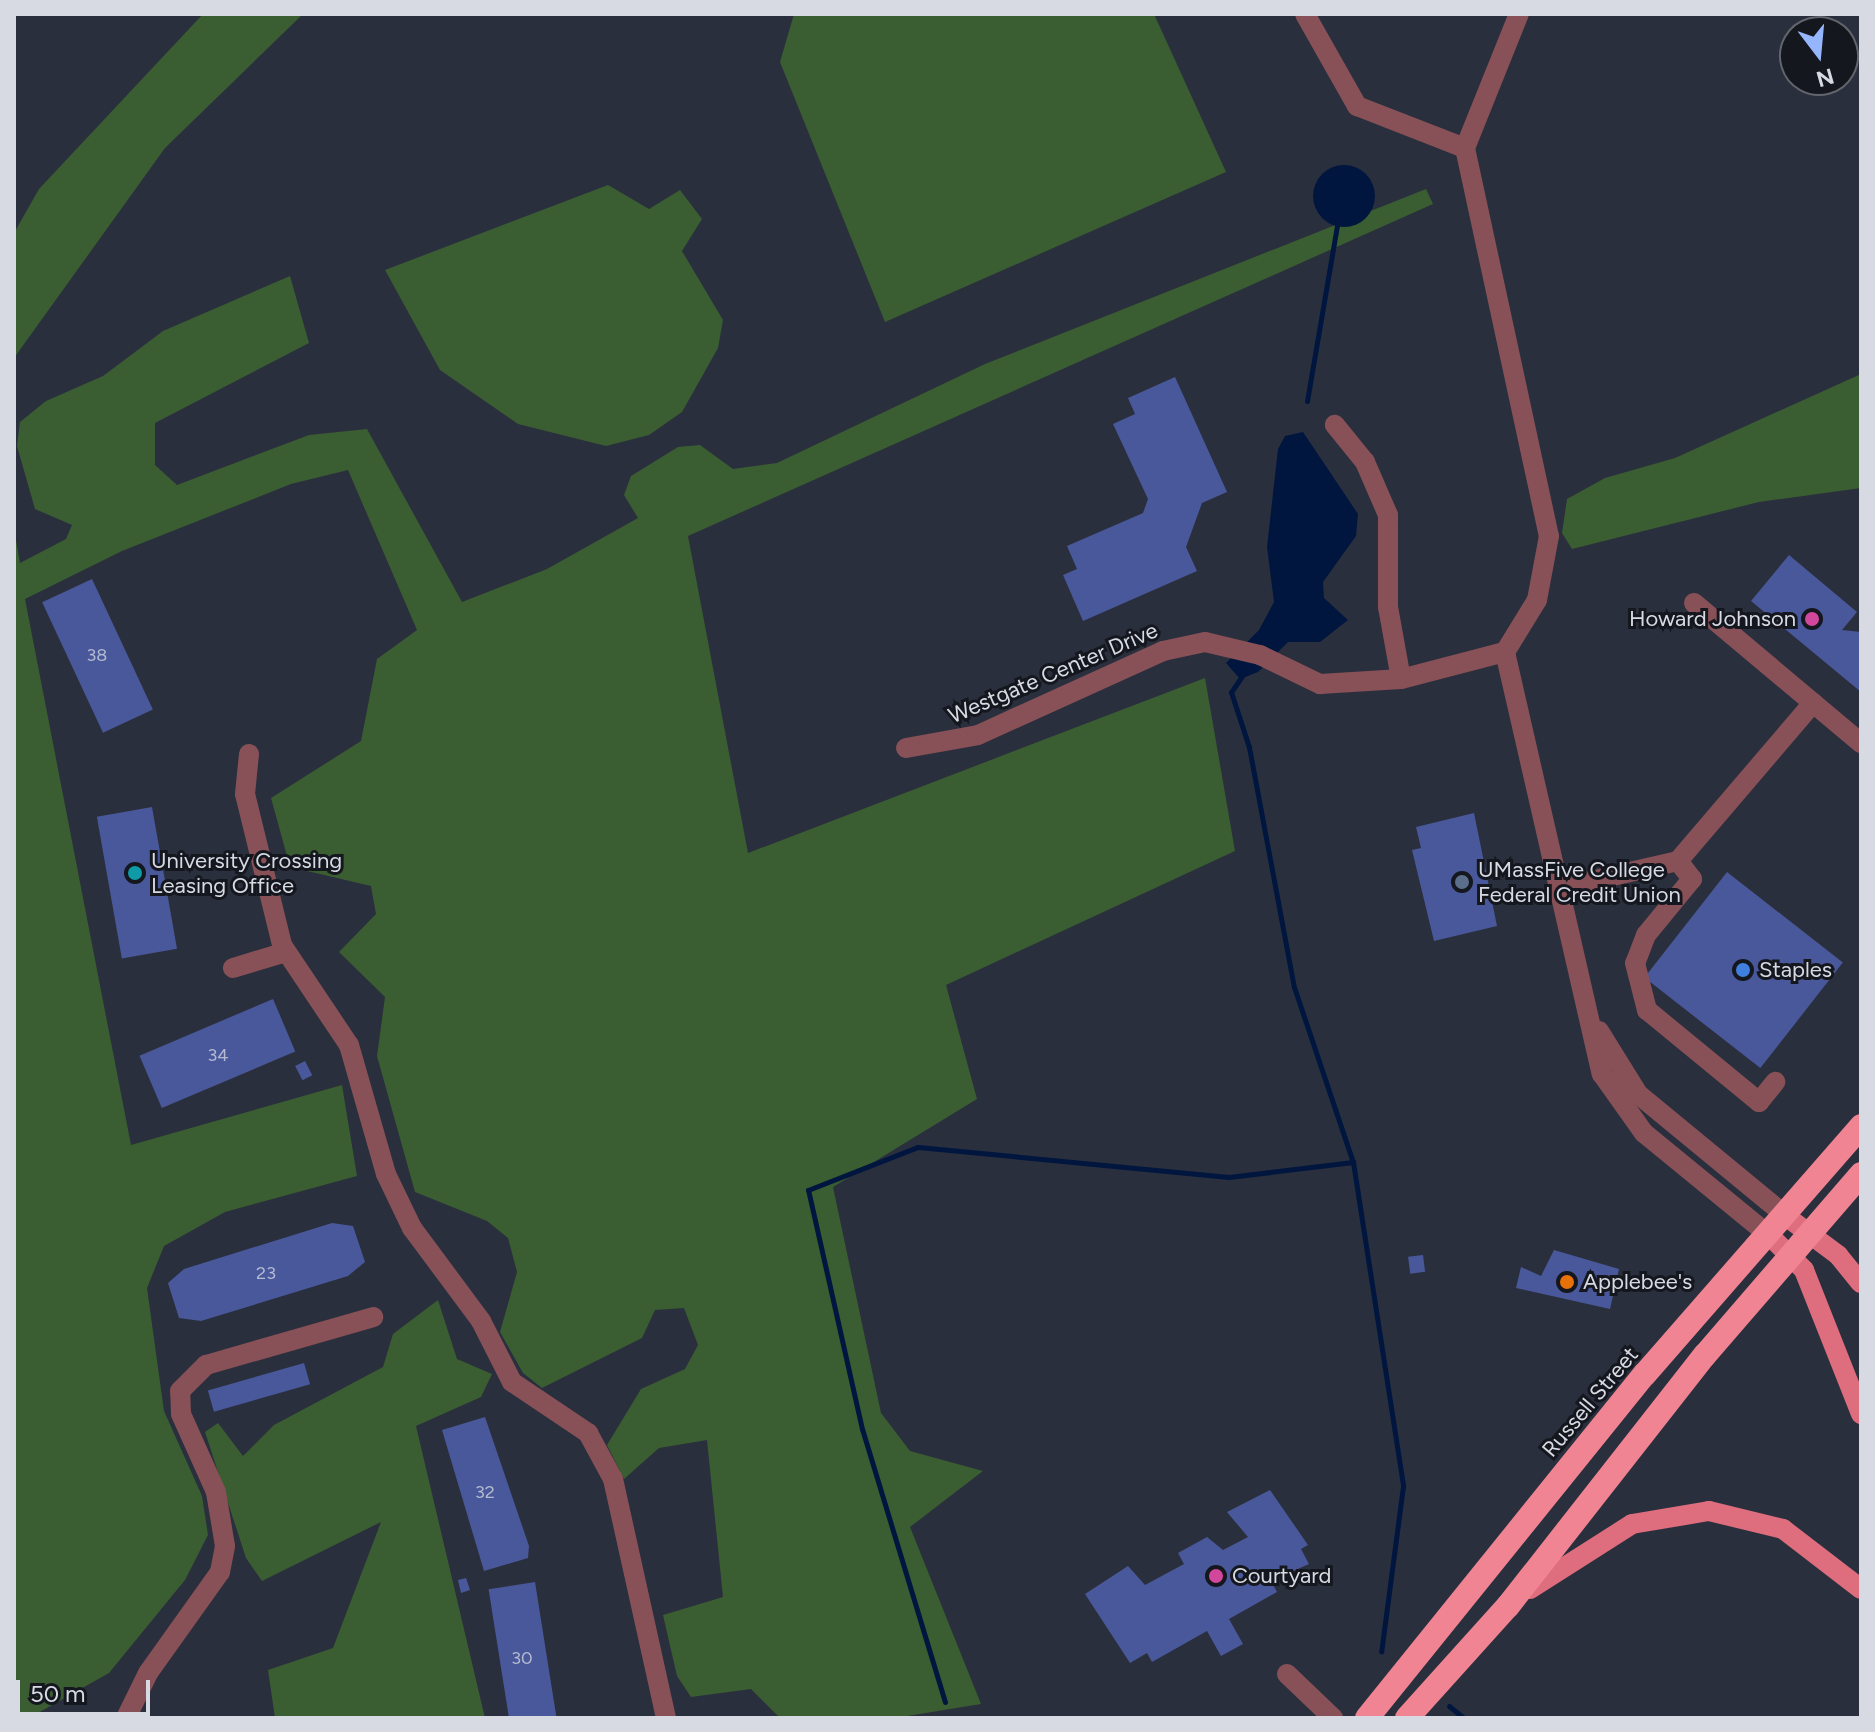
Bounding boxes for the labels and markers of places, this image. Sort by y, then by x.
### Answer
place label: Howard Johnson [1629,606,1796,632]
marker: Howard Johnson [1803,610,1821,628]
place label: University Crossing Leasing Office [151,847,342,898]
place label: UMassFive College Federal Credit Union [1478,856,1681,908]
marker: University Crossing Leasing Office [126,864,144,882]
marker: UMassFive College Federal Credit Union [1453,873,1471,891]
place label: Staples [1759,957,1832,983]
marker: Staples [1734,961,1752,979]
place label: Applebee's [1583,1269,1692,1295]
marker: Applebee's [1558,1273,1576,1291]
place label: Courtyard [1232,1563,1332,1589]
marker: Courtyard [1207,1567,1225,1585]

